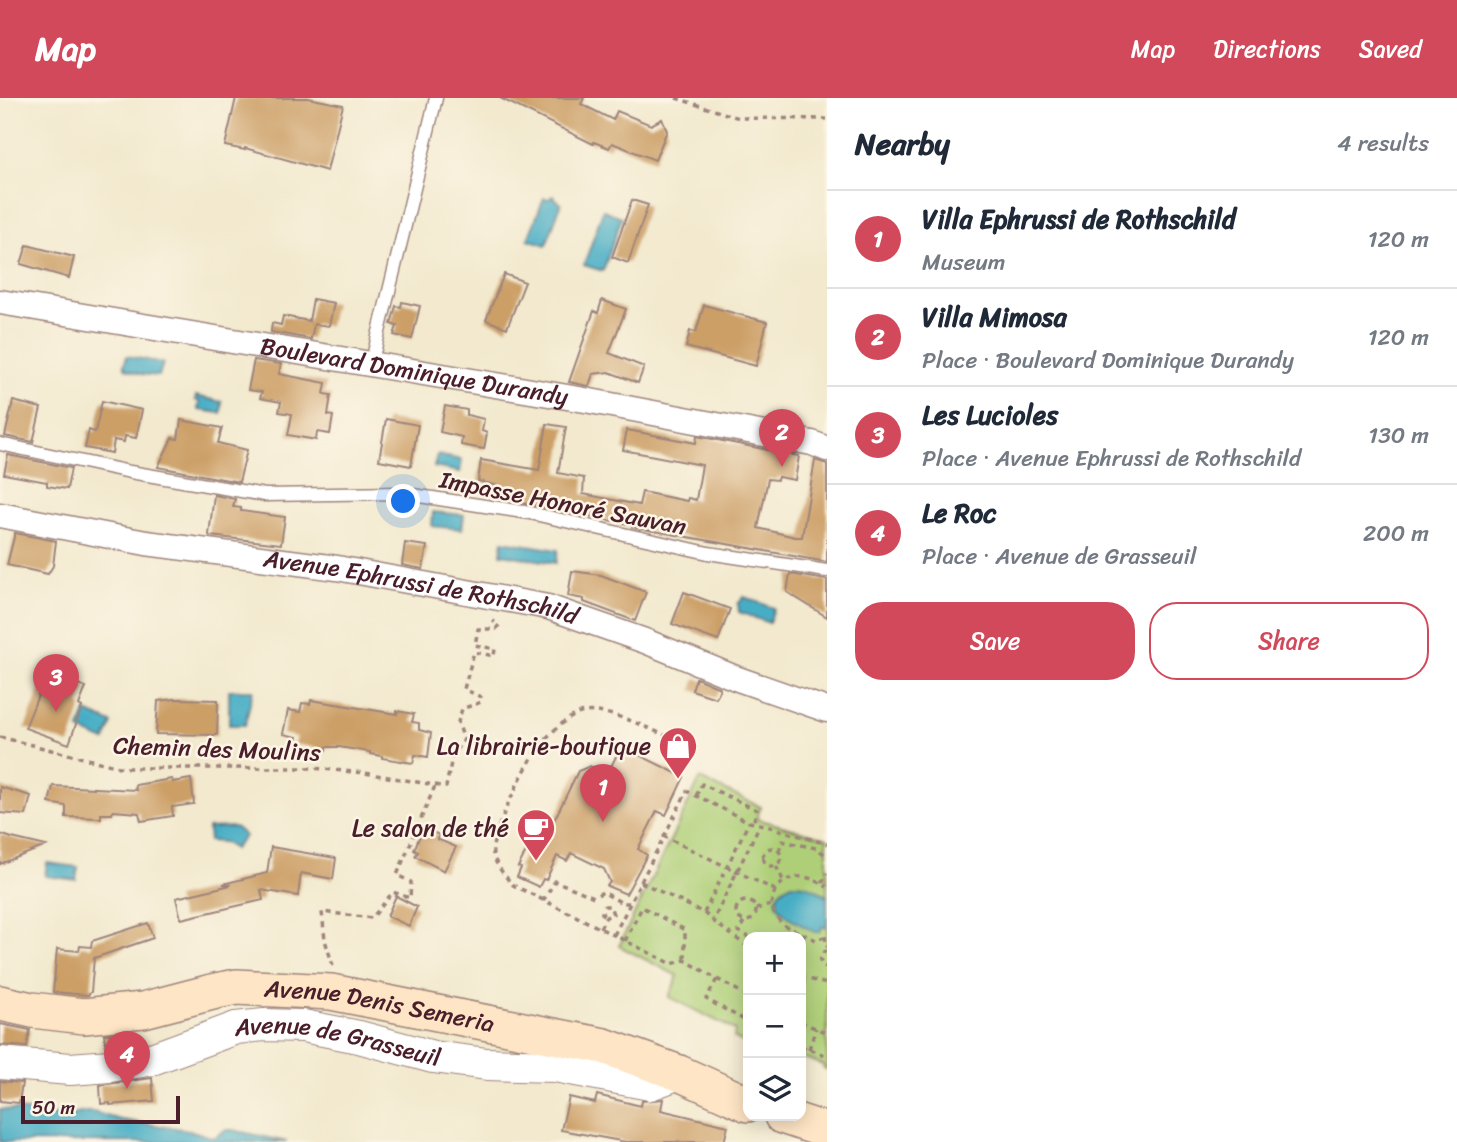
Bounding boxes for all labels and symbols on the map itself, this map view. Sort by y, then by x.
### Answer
street label: Boulevard Dominique Durandy [257,325,572,418]
pin: 2 [759,409,805,467]
street label: Impasse Honoré Sauvan [435,458,690,548]
your location [386,484,420,518]
street label: Avenue Ephrussi de Rothschild [260,537,585,637]
pin: 3 [33,654,79,712]
street label: Chemin des Moulins [112,724,322,774]
place label: La librairie-boutique [437,725,651,767]
shop icon: La librairie-boutique [657,725,699,780]
pin: 1 [580,764,626,822]
place label: Le salon de thé [352,807,509,849]
cafe icon: Le salon de thé [515,807,557,862]
street label: Avenue Denis Semeria [262,967,498,1045]
street label: Avenue de Grasseuil [231,1004,444,1079]
pin: 4 [104,1031,150,1089]
scale bar [21,1093,180,1125]

